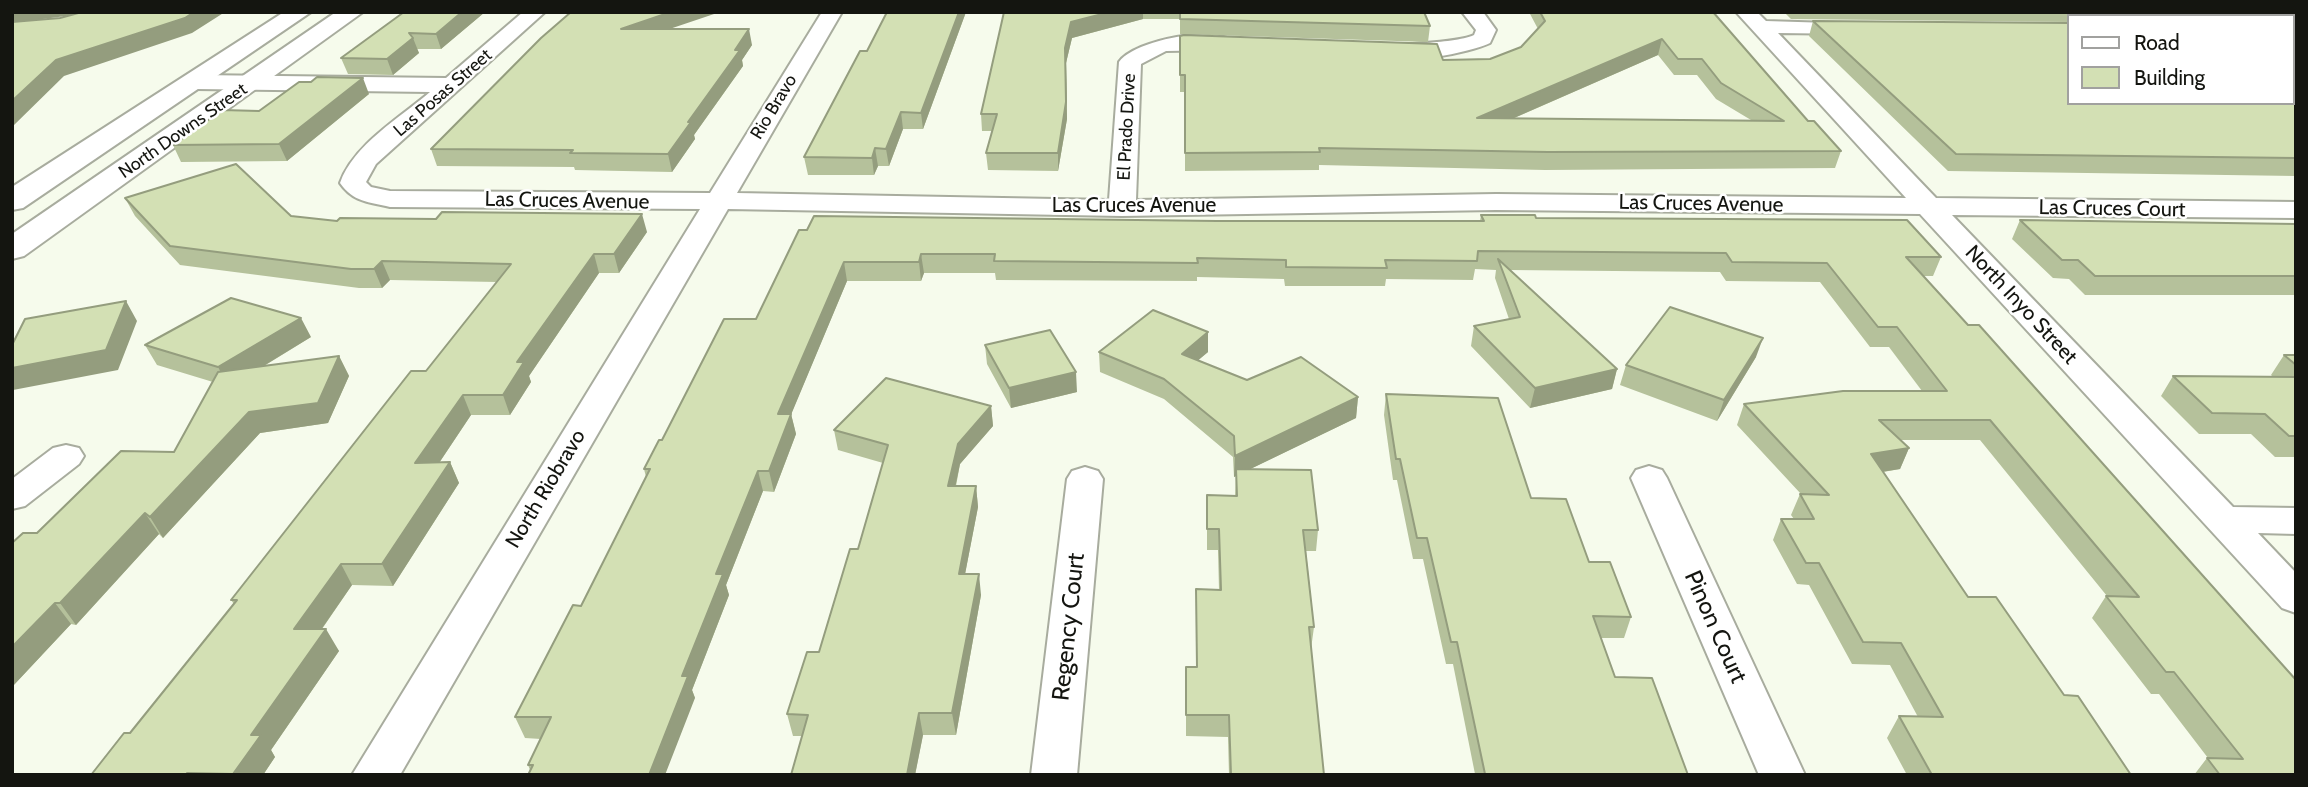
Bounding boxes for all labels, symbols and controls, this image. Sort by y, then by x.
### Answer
legend [2066,14,2294,105]
text: Road [2134,30,2180,55]
street label: Las Posas Street [390,45,496,141]
text: Building [2134,65,2205,90]
street label: Rio Bravo [746,71,802,143]
street label: El Prado Drive [1113,73,1141,181]
street label: North Downs Street [115,79,251,183]
street label: Las Cruces Avenue [484,187,650,215]
street label: Las Cruces Avenue [1618,190,1784,218]
street label: Las Cruces Avenue [1052,193,1216,219]
street label: Las Cruces Court [2038,195,2186,223]
street label: North Inyo Street [1960,240,2082,370]
street label: North Riobravo [501,425,591,553]
street label: Regency Court [1047,552,1091,702]
street label: Pinon Court [1677,566,1753,688]

